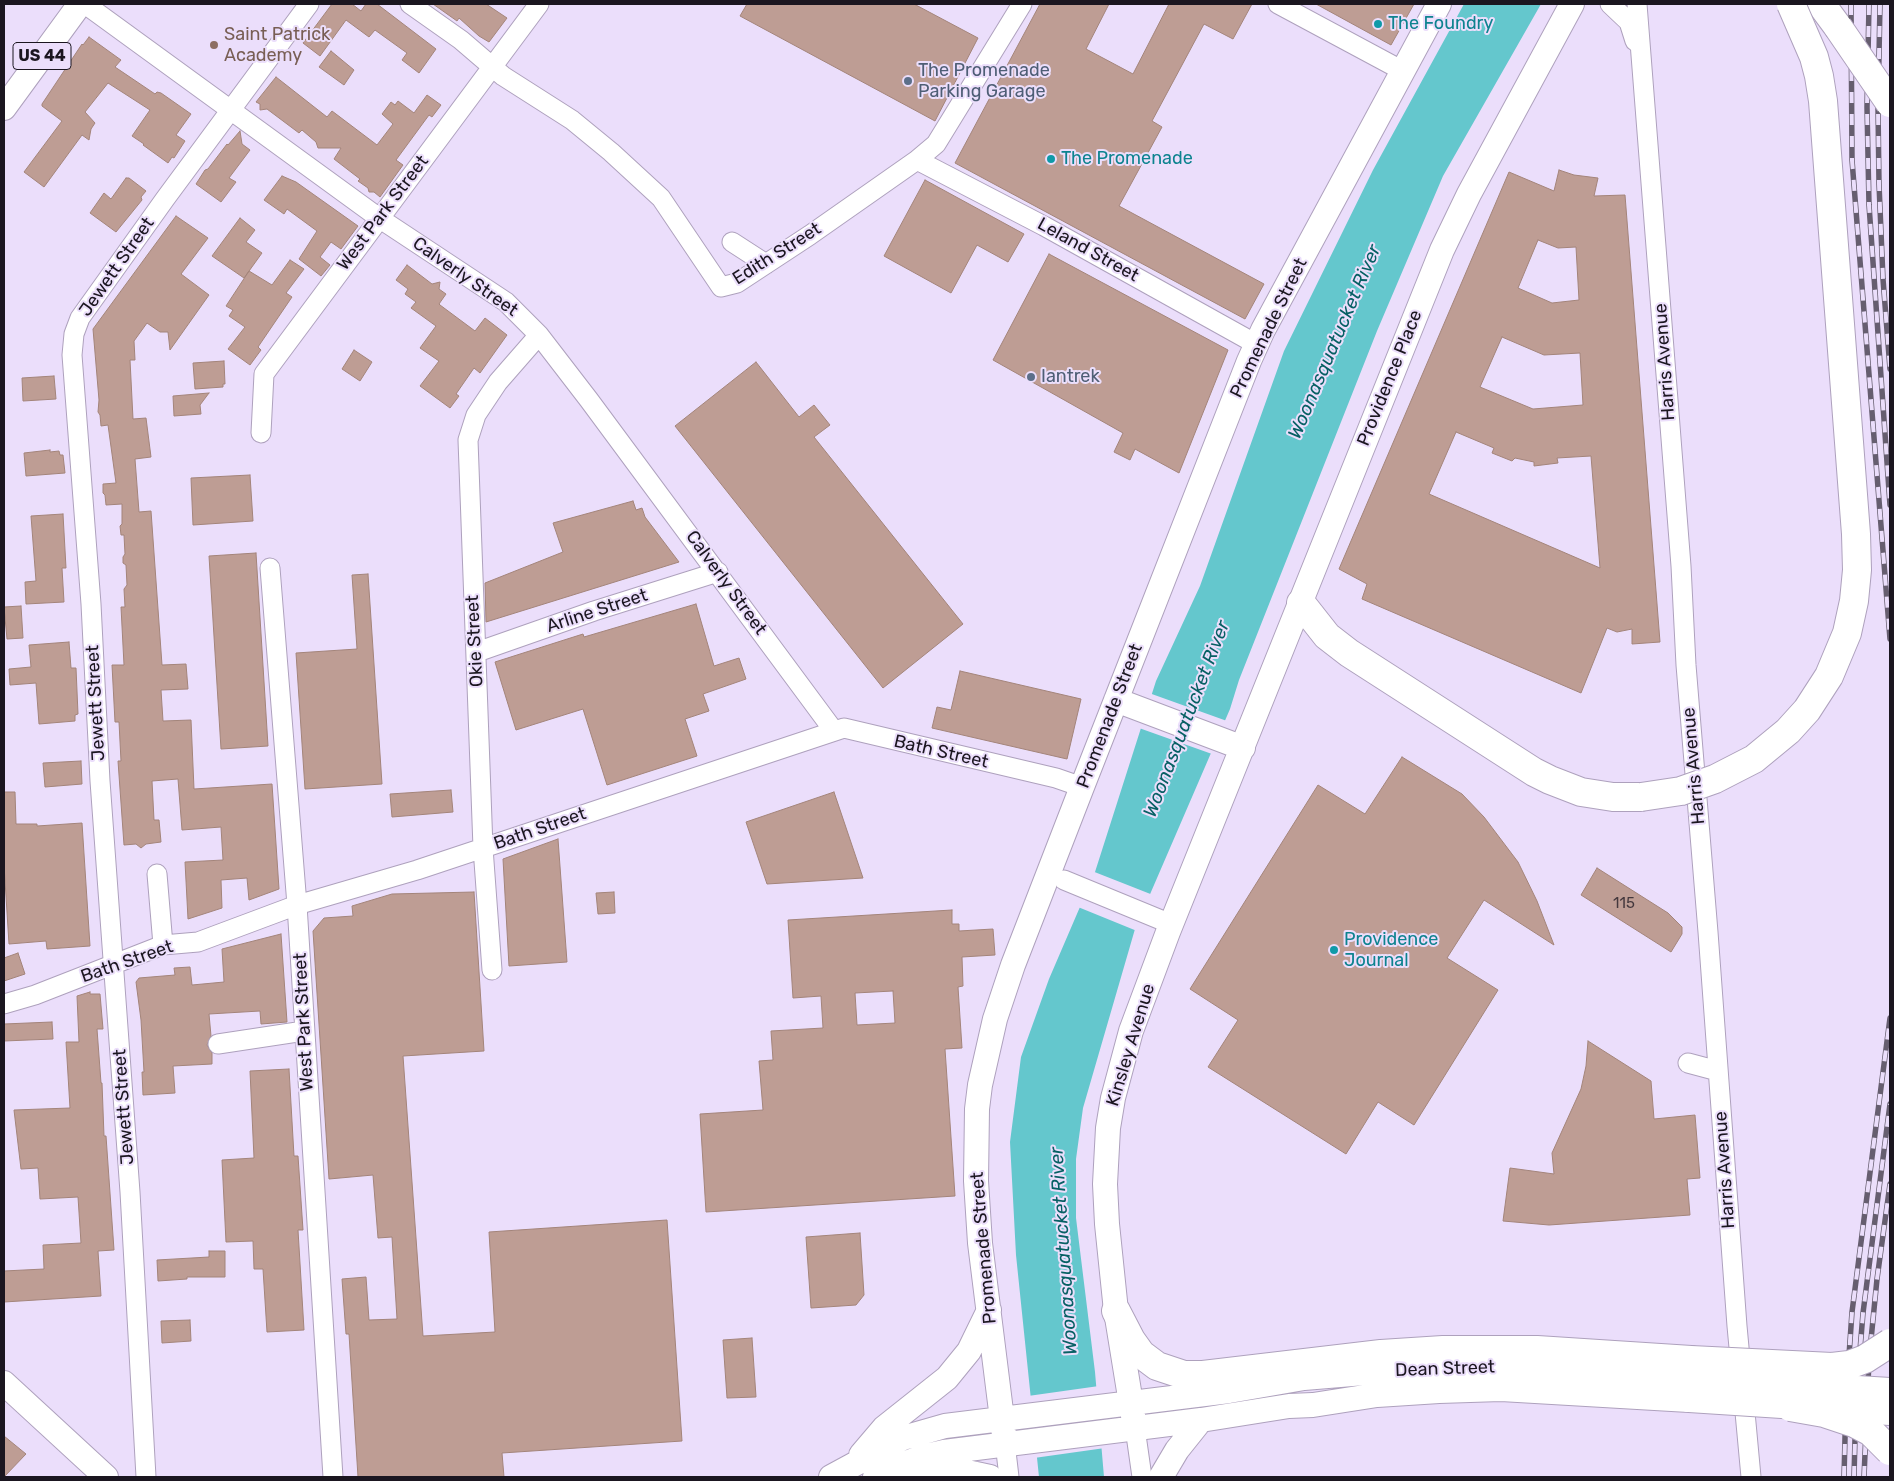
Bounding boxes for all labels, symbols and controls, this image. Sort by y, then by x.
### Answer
place label: The Foundry [1388,13,1493,35]
marker: The Foundry [1372,18,1384,30]
place label: Saint Patrick Academy [224,24,330,66]
marker: Saint Patrick Academy [208,39,220,51]
road number: US 44 [13,42,71,70]
place label: The Promenade Parking Garage [918,60,1050,102]
marker: The Promenade Parking Garage [902,75,914,87]
place label: The Promenade [1061,148,1193,170]
street label: West Park Street [333,151,433,275]
marker: The Promenade [1045,153,1057,165]
street label: Jewett Street [75,213,159,321]
street label: Leland Street [1034,213,1142,287]
street label: Edith Street [729,218,825,290]
street label: Calverly Street [408,233,522,321]
water label: Woonasquatucket River [1284,241,1386,443]
street label: Promenade Street [1226,255,1312,401]
street label: Harris Avenue [1650,303,1680,421]
street label: Providence Place [1353,307,1427,449]
place label: Iantrek [1041,366,1100,388]
marker: Iantrek [1025,371,1037,383]
street label: Calverly Street [681,527,771,639]
street label: Arline Street [544,584,650,638]
street label: Okie Street [462,594,488,688]
water label: Woonasquatucket River [1139,617,1235,821]
street label: Promenade Street [1073,641,1147,791]
street label: Jewett Street [82,645,110,761]
street label: Harris Avenue [1678,707,1710,825]
street label: Bath Street [892,731,990,773]
street label: Bath Street [491,803,589,855]
house number: 115 [1613,895,1635,913]
place label: Providence Journal [1344,929,1438,972]
street label: Bath Street [78,936,176,988]
marker: Providence Journal [1328,944,1340,956]
street label: West Park Street [290,952,318,1092]
street label: Kinsley Avenue [1102,981,1160,1109]
street label: Jewett Street [109,1048,139,1166]
street label: Harris Avenue [1710,1111,1740,1229]
water label: Woonasquatucket River [1045,1146,1083,1356]
street label: Promenade Street [967,1171,1001,1325]
street label: Dean Street [1395,1356,1495,1382]

